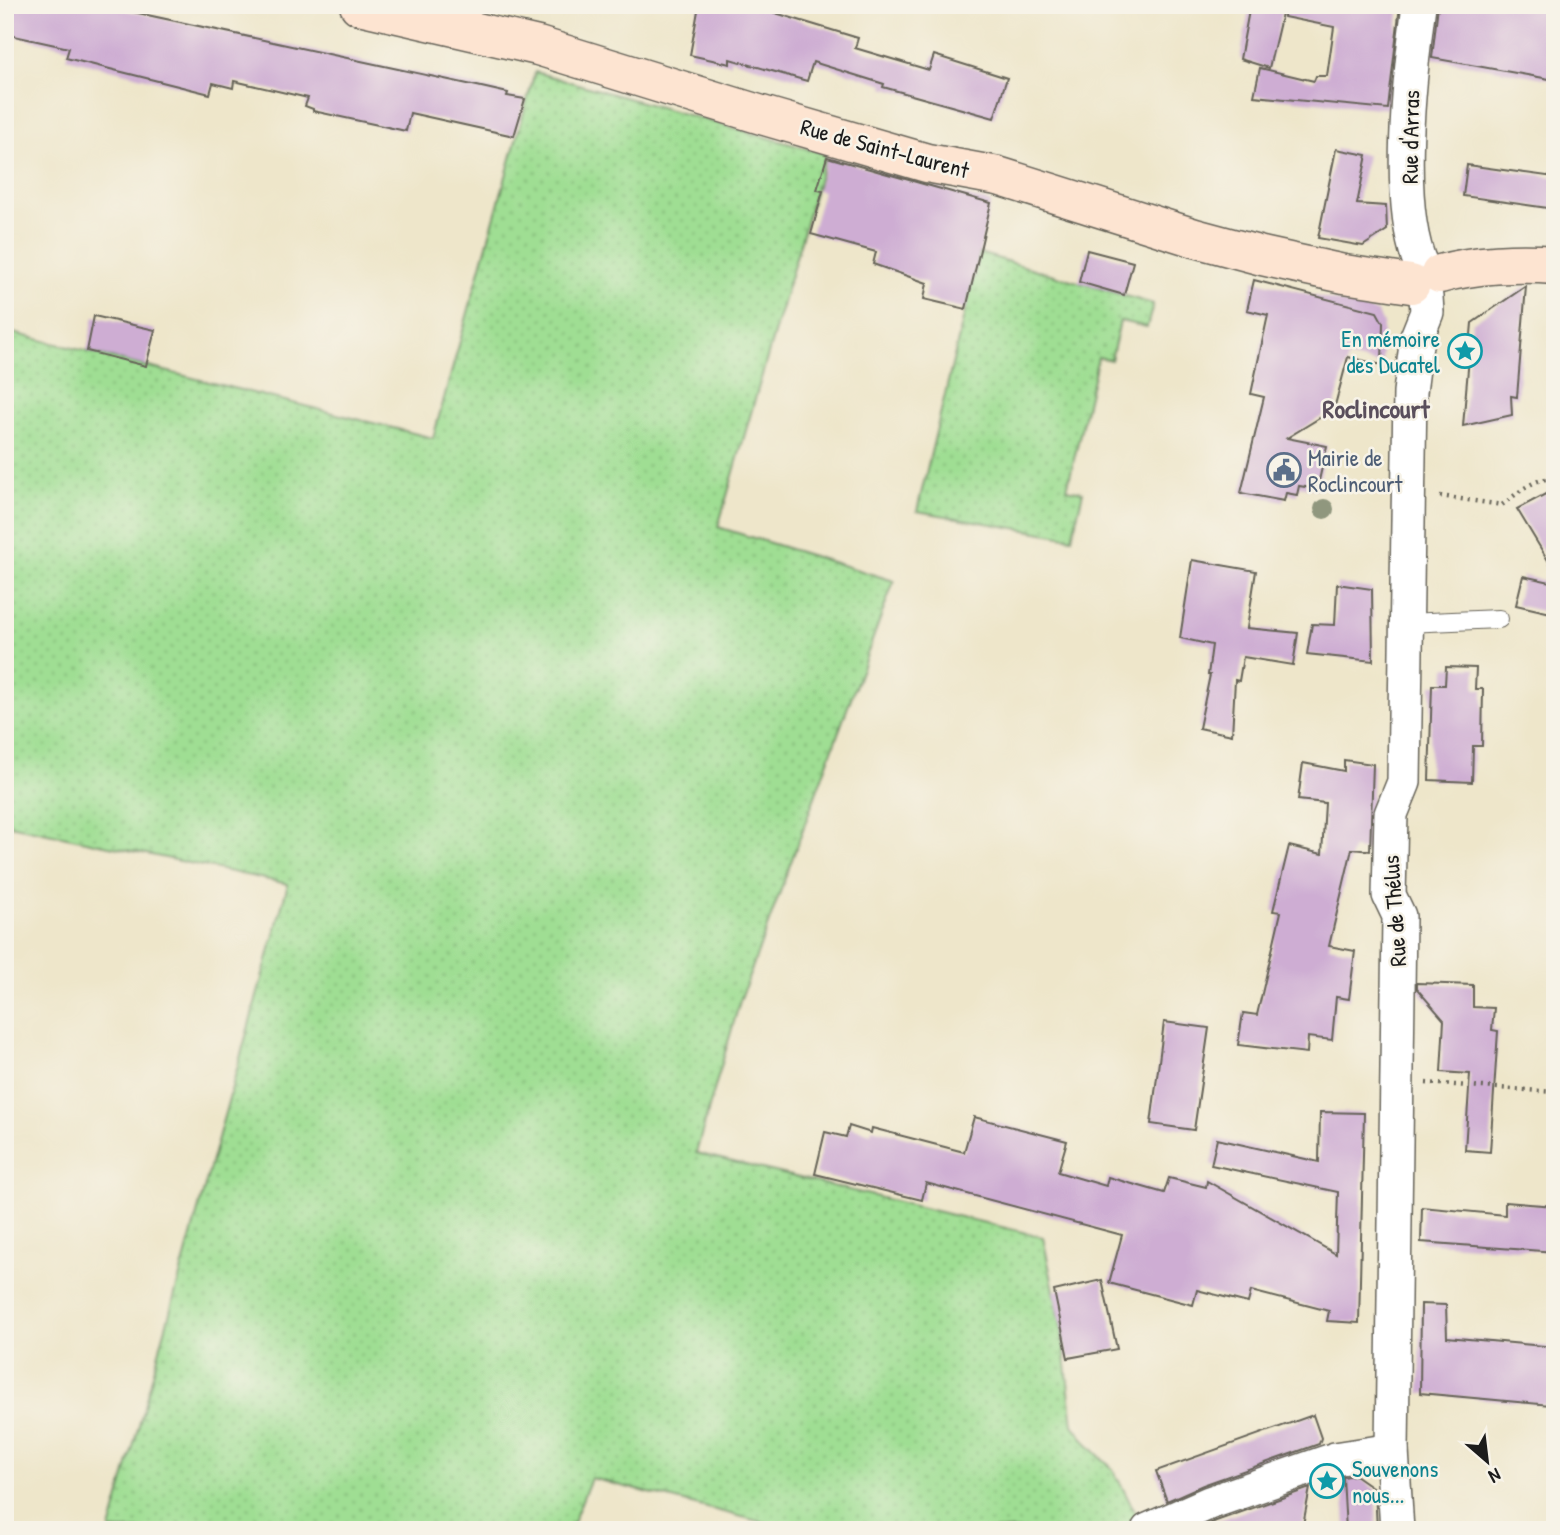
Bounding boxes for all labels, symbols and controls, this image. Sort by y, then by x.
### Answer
street label: Rue d'Arras [1394,90,1426,184]
street label: Rue de Saint-Laurent [797,111,974,186]
place label: En mémoire des Ducatel [1341,323,1441,380]
place icon: En mémoire des Ducatel [1446,332,1484,370]
district label: Roclincourt [1323,391,1430,426]
place label: Mairie de Roclincourt [1308,442,1404,499]
public building icon: Mairie de Roclincourt [1265,451,1303,489]
street label: Rue de Thélus [1375,854,1413,968]
north arrow [1452,1426,1522,1496]
place label: Souvenons nous... [1352,1453,1438,1510]
place icon: Souvenons nous... [1308,1462,1346,1500]
text: N [1484,1462,1506,1490]

